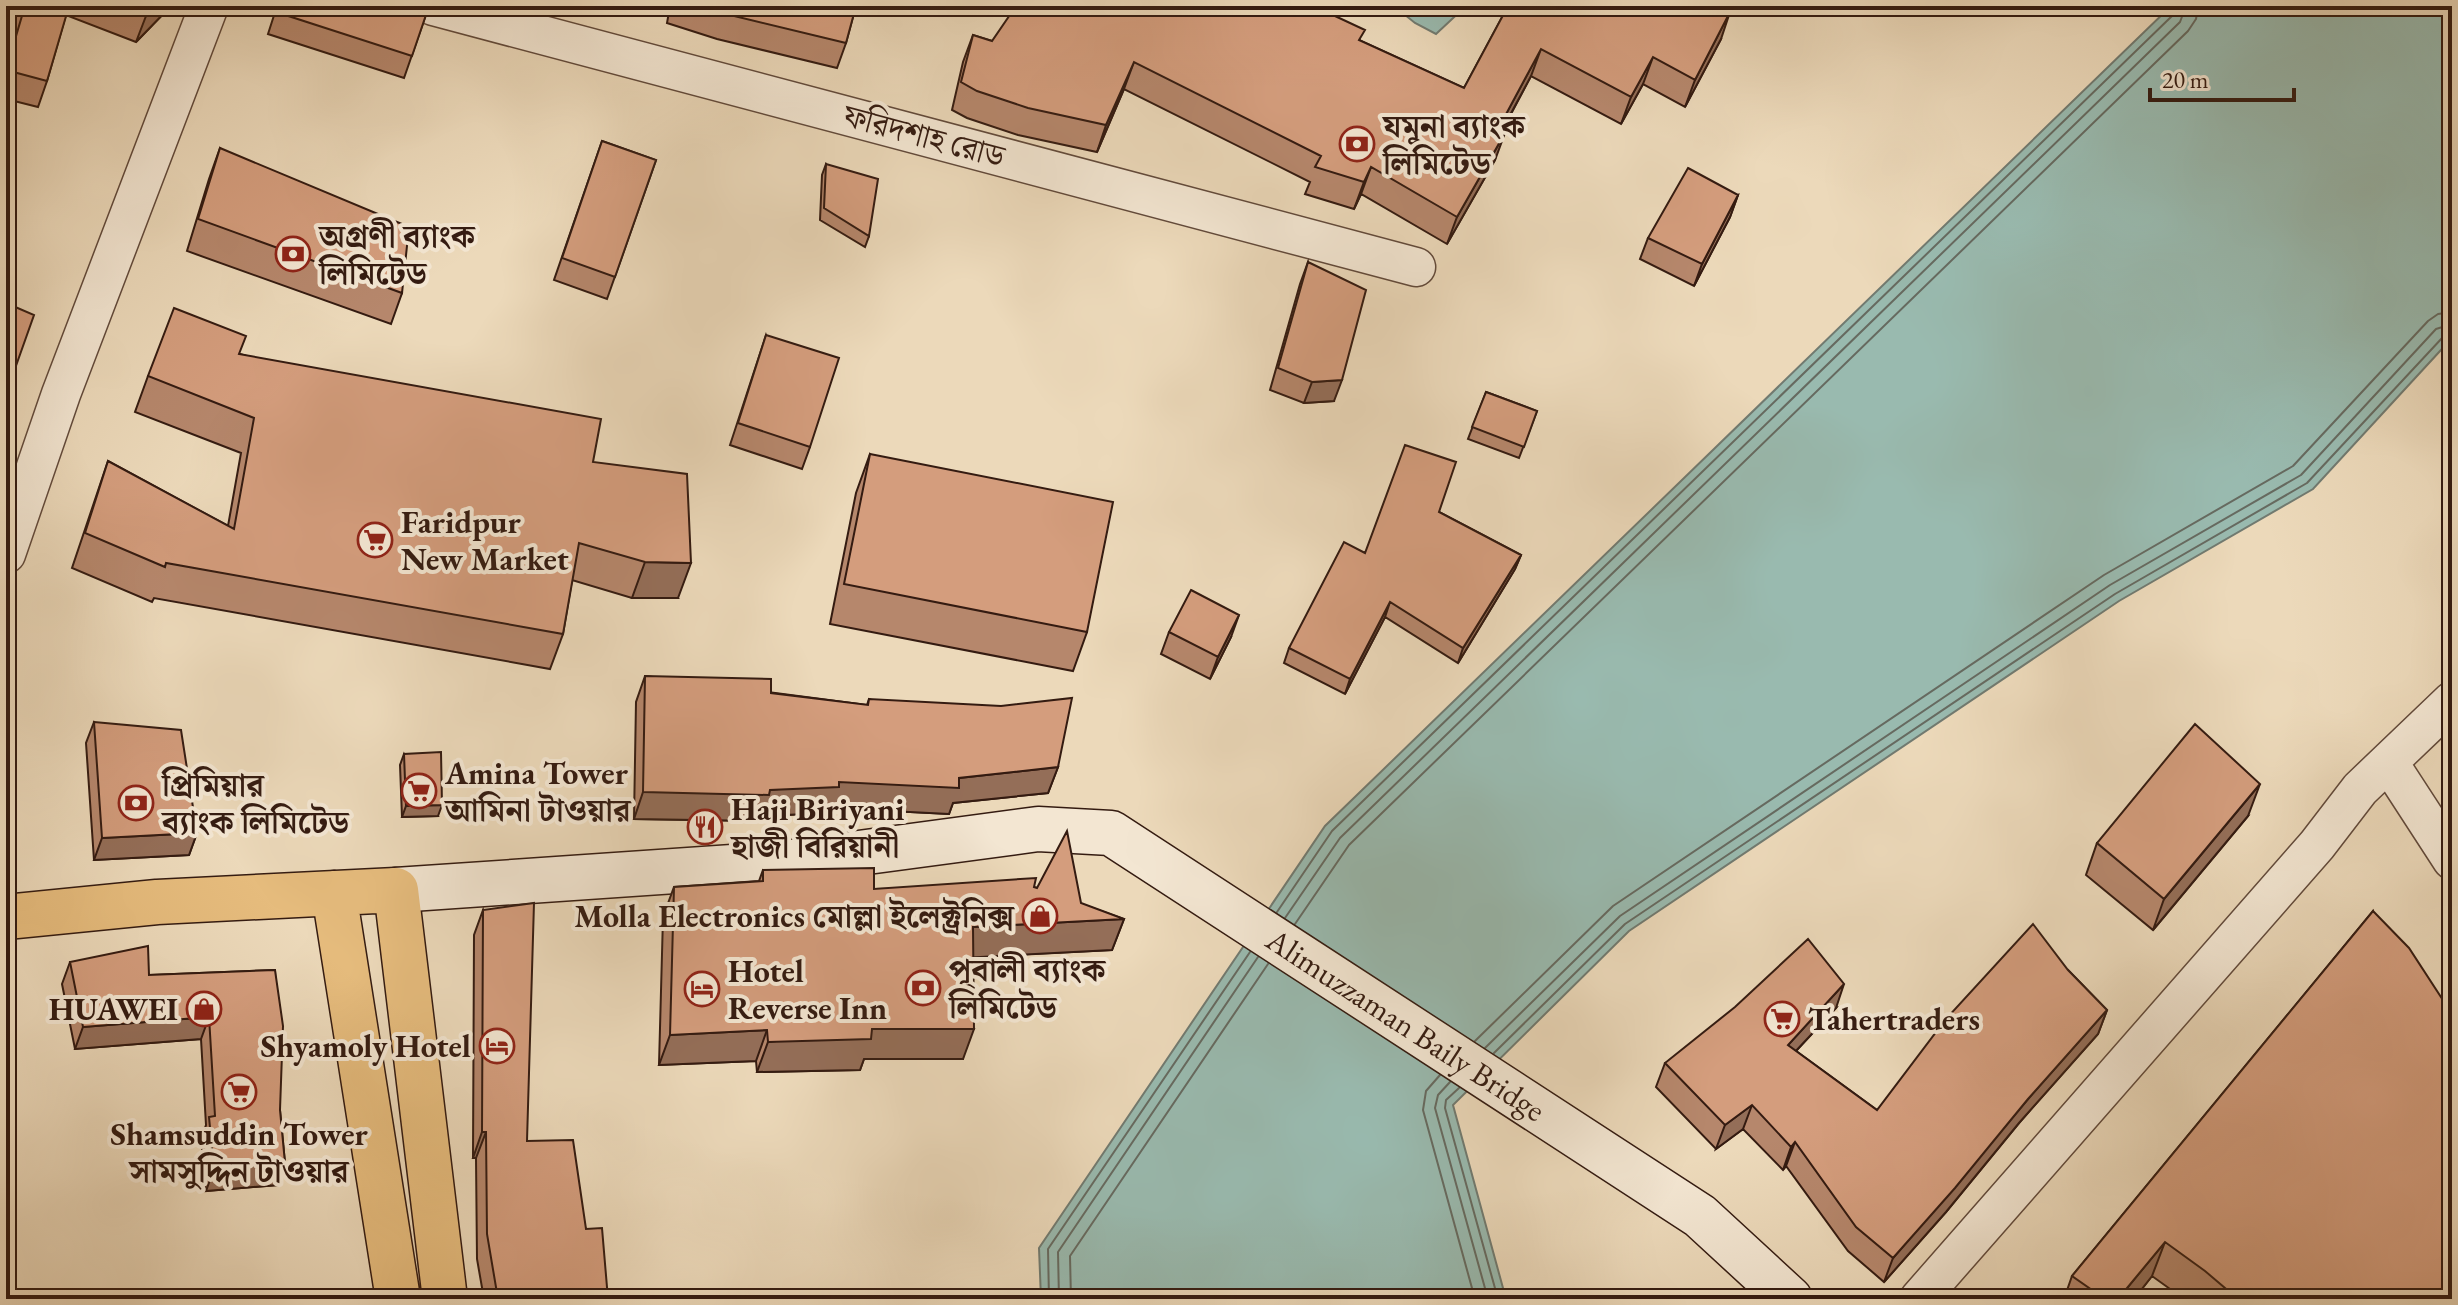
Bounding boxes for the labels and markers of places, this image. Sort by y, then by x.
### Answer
place label: যমুনা ব্যাংক লিমিটেড [1381,105,1526,184]
bank icon: যমুনা ব্যাংক লিমিটেড [1338,125,1376,163]
place label: অগ্রণী ব্যাংক লিমিটেড [317,215,476,294]
bank icon: অগ্রণী ব্যাংক লিমিটেড [274,235,312,273]
place label: Faridpur New Market [401,501,569,580]
supermarket icon: Faridpur New Market [356,521,394,559]
place label: Amina Tower আমিনা টাওয়ার [443,752,632,831]
place label: প্রিমিয়ার ব্যাংক লিমিটেড [160,764,350,843]
supermarket icon: Amina Tower আমিনা টাওয়ার [400,772,438,810]
bank icon: প্রিমিয়ার ব্যাংক লিমিটেড [117,784,155,822]
place label: Haji Biriyani হাজী বিরিয়ানী [729,788,905,867]
restaurant icon: Haji Biriyani হাজী বিরিয়ানী [686,808,724,846]
place label: Molla Electronics মোল্লা ইলেক্ট্রনিক্স [574,895,1016,937]
shop icon: Molla Electronics মোল্লা ইলেক্ট্রনিক্স [1021,897,1059,935]
place label: পূবালী ব্যাংক লিমিটেড [947,949,1106,1028]
place label: Hotel Reverse Inn [728,950,887,1029]
bank icon: পূবালী ব্যাংক লিমিটেড [904,969,942,1007]
hotel icon: Hotel Reverse Inn [683,970,721,1008]
place label: HUAWEI [49,988,178,1030]
shop icon: HUAWEI [185,990,223,1028]
place label: Tahertraders [1808,998,1980,1040]
supermarket icon: Tahertraders [1763,1000,1801,1038]
place label: Shyamoly Hotel [260,1025,471,1067]
hotel icon: Shyamoly Hotel [478,1027,516,1065]
supermarket icon: Shamsuddin Tower সামসুদ্দিন টাওয়ার [220,1073,258,1111]
place label: Shamsuddin Tower সামসুদ্দিন টাওয়ার [110,1113,369,1192]

